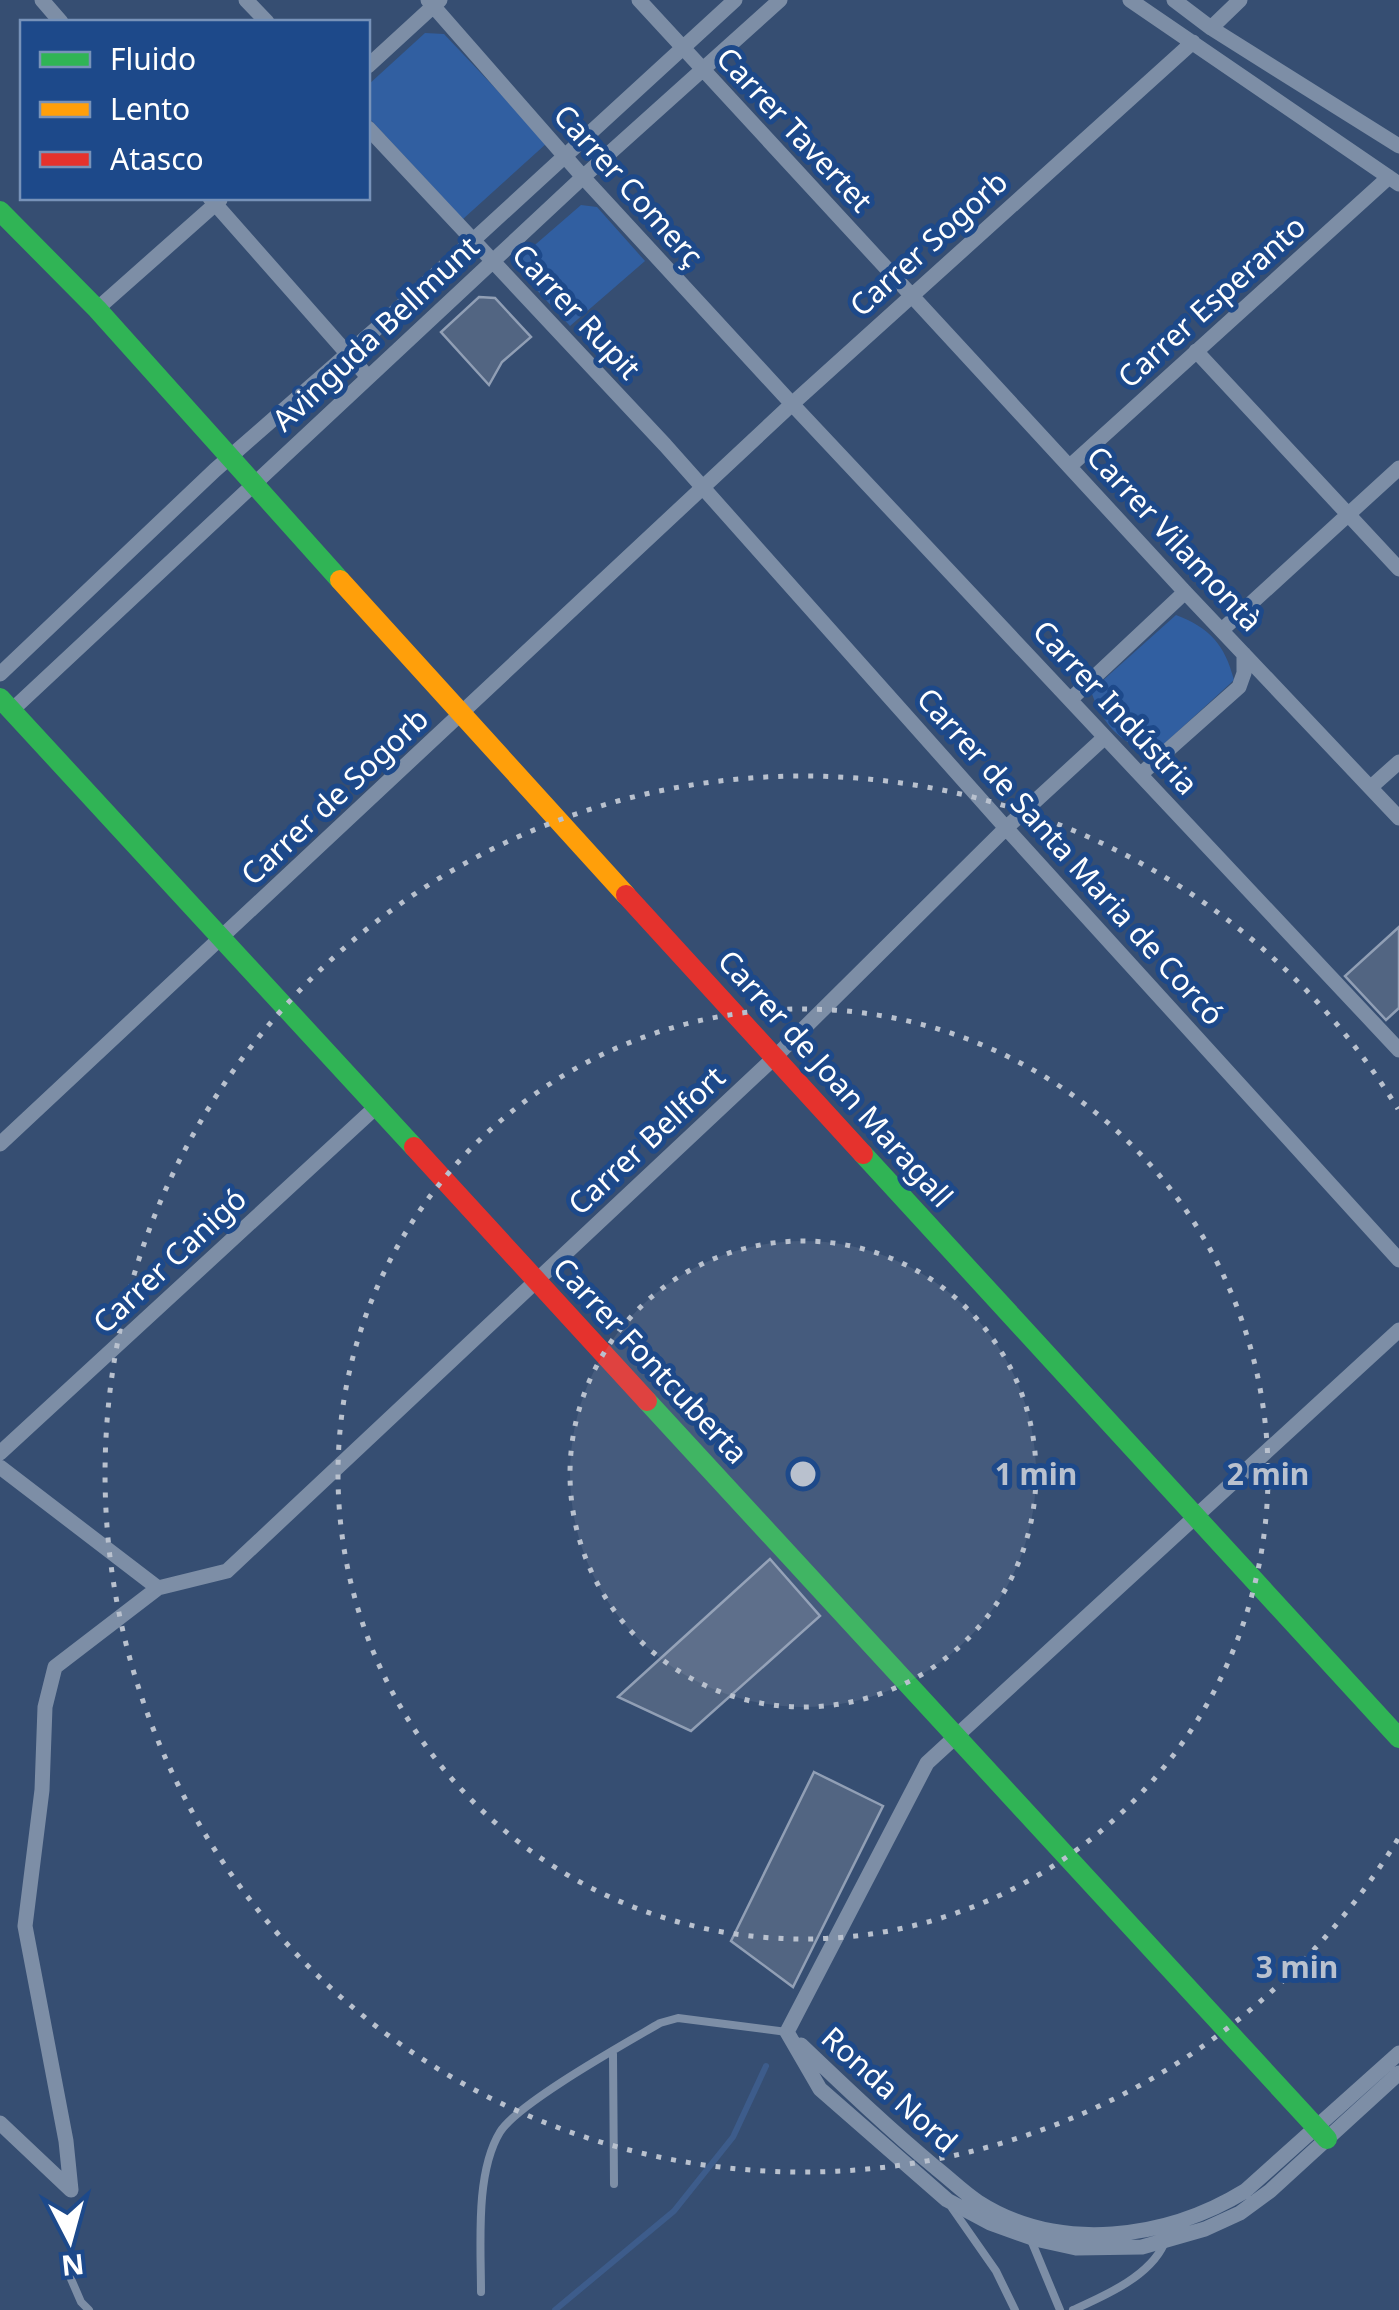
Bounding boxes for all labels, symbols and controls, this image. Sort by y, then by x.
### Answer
legend [20,20,370,200]
text: Fluido [110,38,196,79]
street label: Carrer Tavertet [708,38,882,220]
text: Lento [110,88,190,129]
street label: Carrer Comerç [545,95,713,275]
text: Atasco [110,138,204,179]
street label: Carrer Sogorb [840,161,1016,325]
street label: Carrer Esperanto [1108,206,1314,396]
street label: Avinguda Bellmunt [263,226,487,440]
street label: Carrer Rupit [504,234,651,388]
street label: Carrer Vilamontà [1078,436,1272,640]
street label: Carrer Indústria [1024,611,1208,803]
street label: Carrer de Santa Maria de Corcó [908,678,1234,1034]
street label: Carrer de Sogorb [231,698,437,894]
street label: Carrer de Joan Maragall [709,940,963,1216]
street label: Carrer Bellfort [559,1056,733,1223]
street label: Carrer Canigó [83,1178,255,1342]
street label: Carrer Fontcuberta [544,1248,758,1472]
text: 1 min [995,1453,1077,1494]
text: 2 min [1227,1453,1309,1494]
centre of rings [785,1456,821,1492]
text: 3 min [1256,1946,1338,1987]
street label: Ronda Nord [813,2017,967,2161]
north arrow [20,2190,120,2290]
text: N [59,2246,86,2286]

